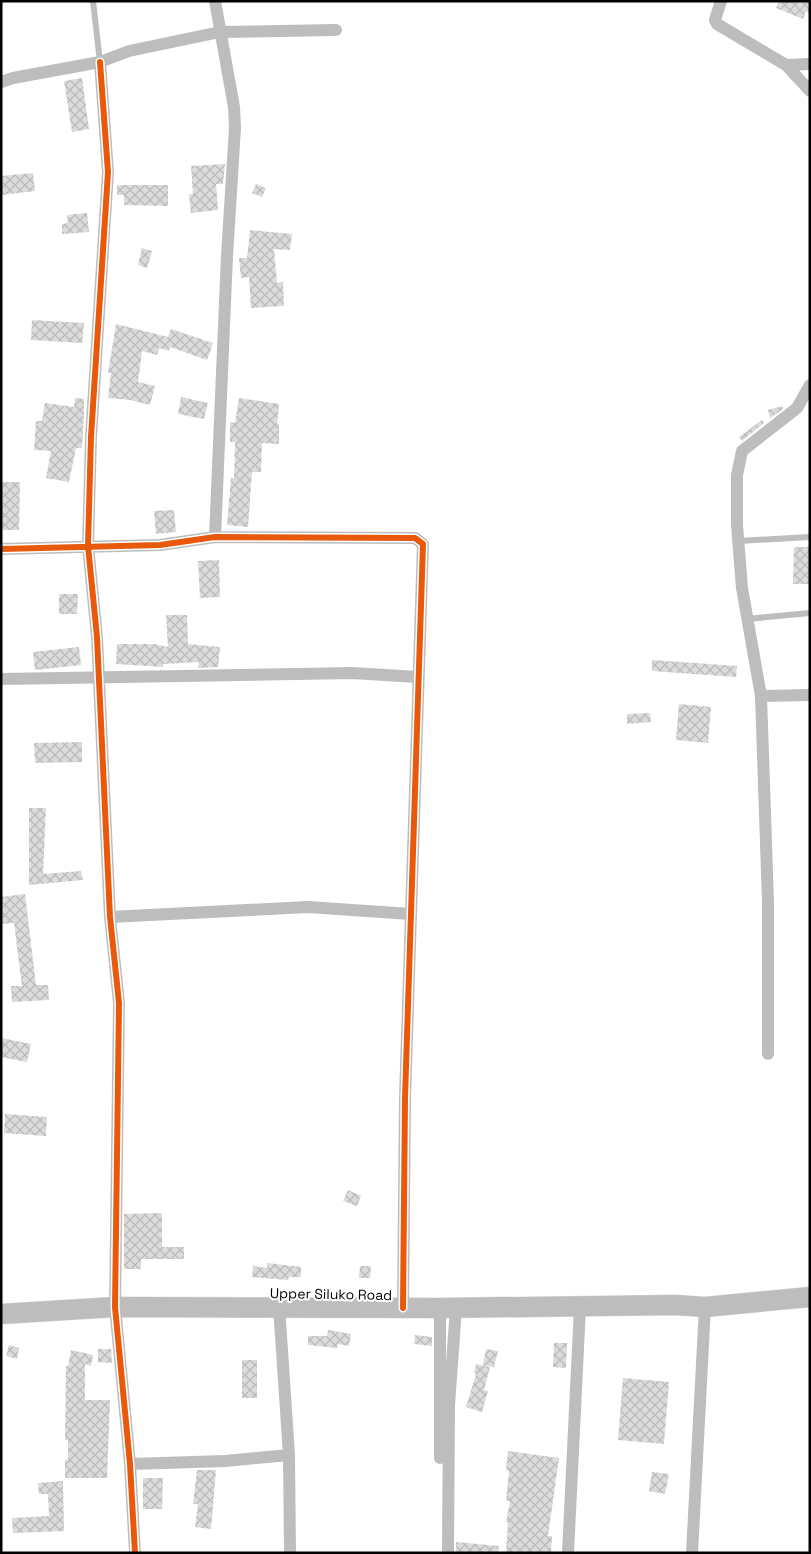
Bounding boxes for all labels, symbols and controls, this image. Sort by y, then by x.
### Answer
street label: Upper Siluko Road [270,1284,392,1304]

